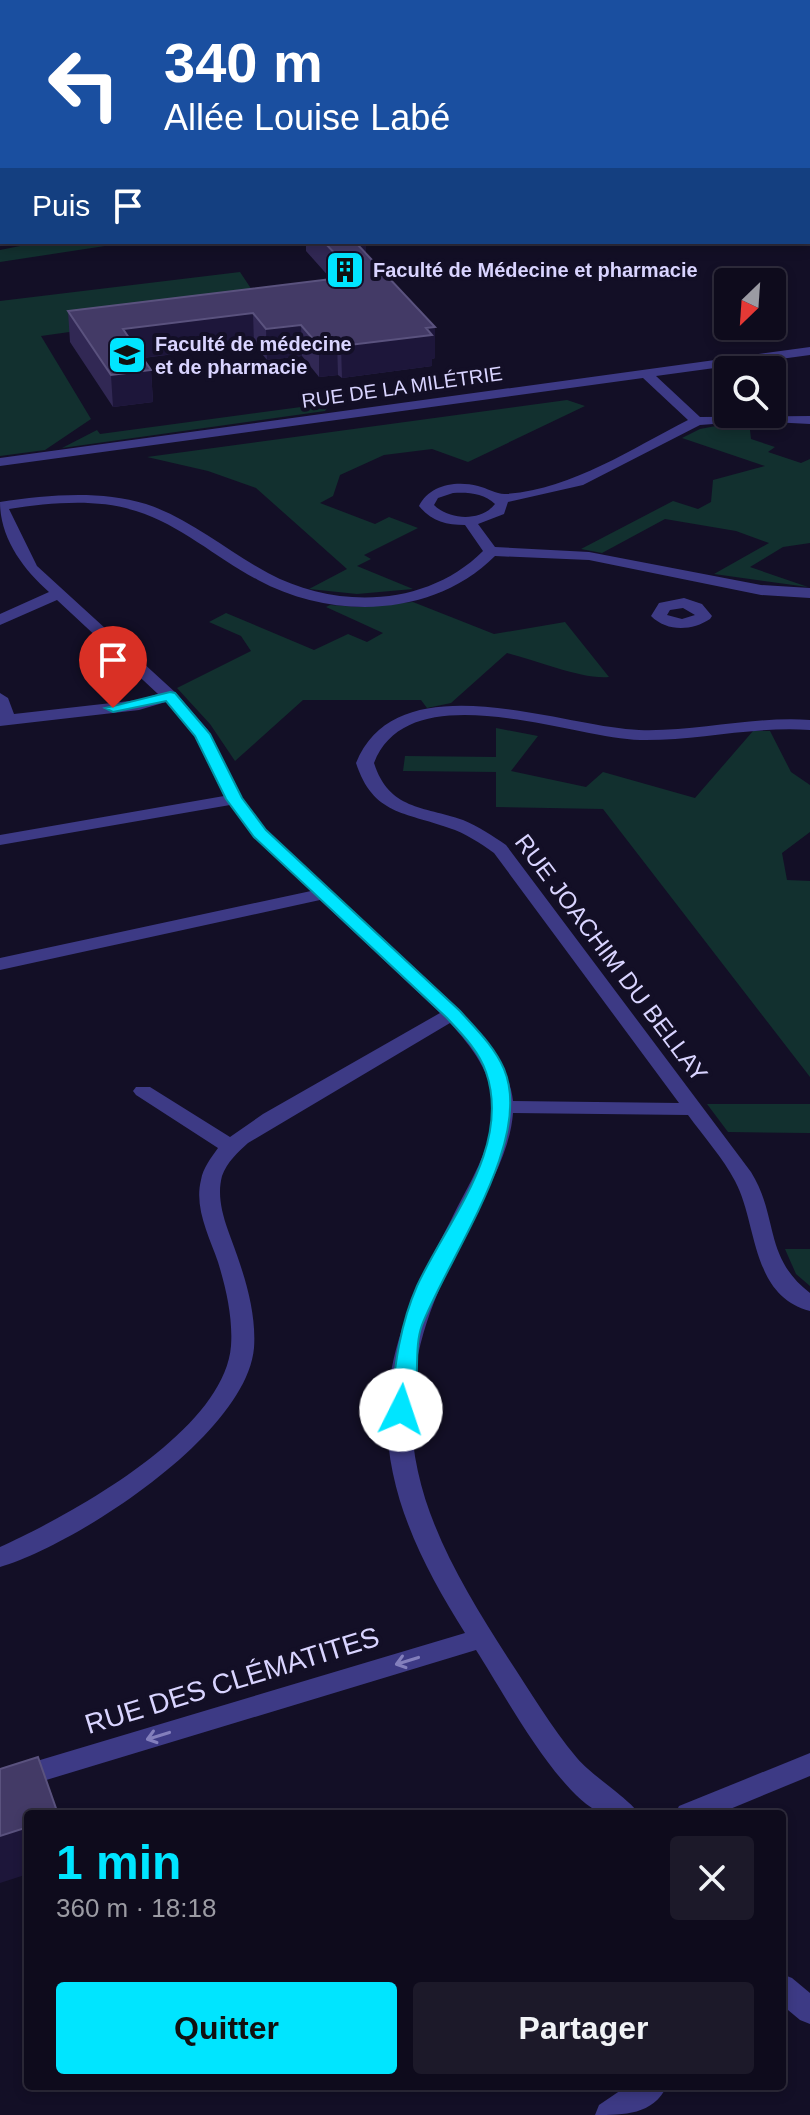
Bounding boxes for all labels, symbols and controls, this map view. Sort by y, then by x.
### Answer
text: 340 m [164,31,323,94]
icon: left [32,32,136,136]
text: Allée Louise Labé [164,97,450,138]
icon: arrive [106,184,150,228]
text: Puis [32,189,90,222]
building icon: Faculté de Médecine et pharmacie [324,249,366,291]
place label: Faculté de Médecine et pharmacie [373,259,698,281]
north arrow [714,268,786,340]
map controls [714,268,786,428]
place label: Faculté de médecine et de pharmacie [155,333,352,378]
school or university icon: Faculté de médecine et de pharmacie [106,334,148,376]
button: search [714,356,786,428]
street label: RUE DE LA MILÉTRIE [300,362,504,412]
pin [79,626,147,708]
icon: arrive [91,638,135,682]
street label: RUE JOACHIM DU BELLAY [510,829,713,1087]
position arrow [359,1368,443,1452]
street label: RUE DES CLÉMATITES [81,1621,383,1740]
one-way arrow [394,1654,420,1669]
one-way arrow [145,1729,171,1744]
text: 1 min [56,1836,181,1889]
button: close [670,1836,754,1920]
text: 360 m · 18:18 [56,1893,216,1923]
button: Quitter [56,1982,397,2074]
button: Partager [413,1982,754,2074]

